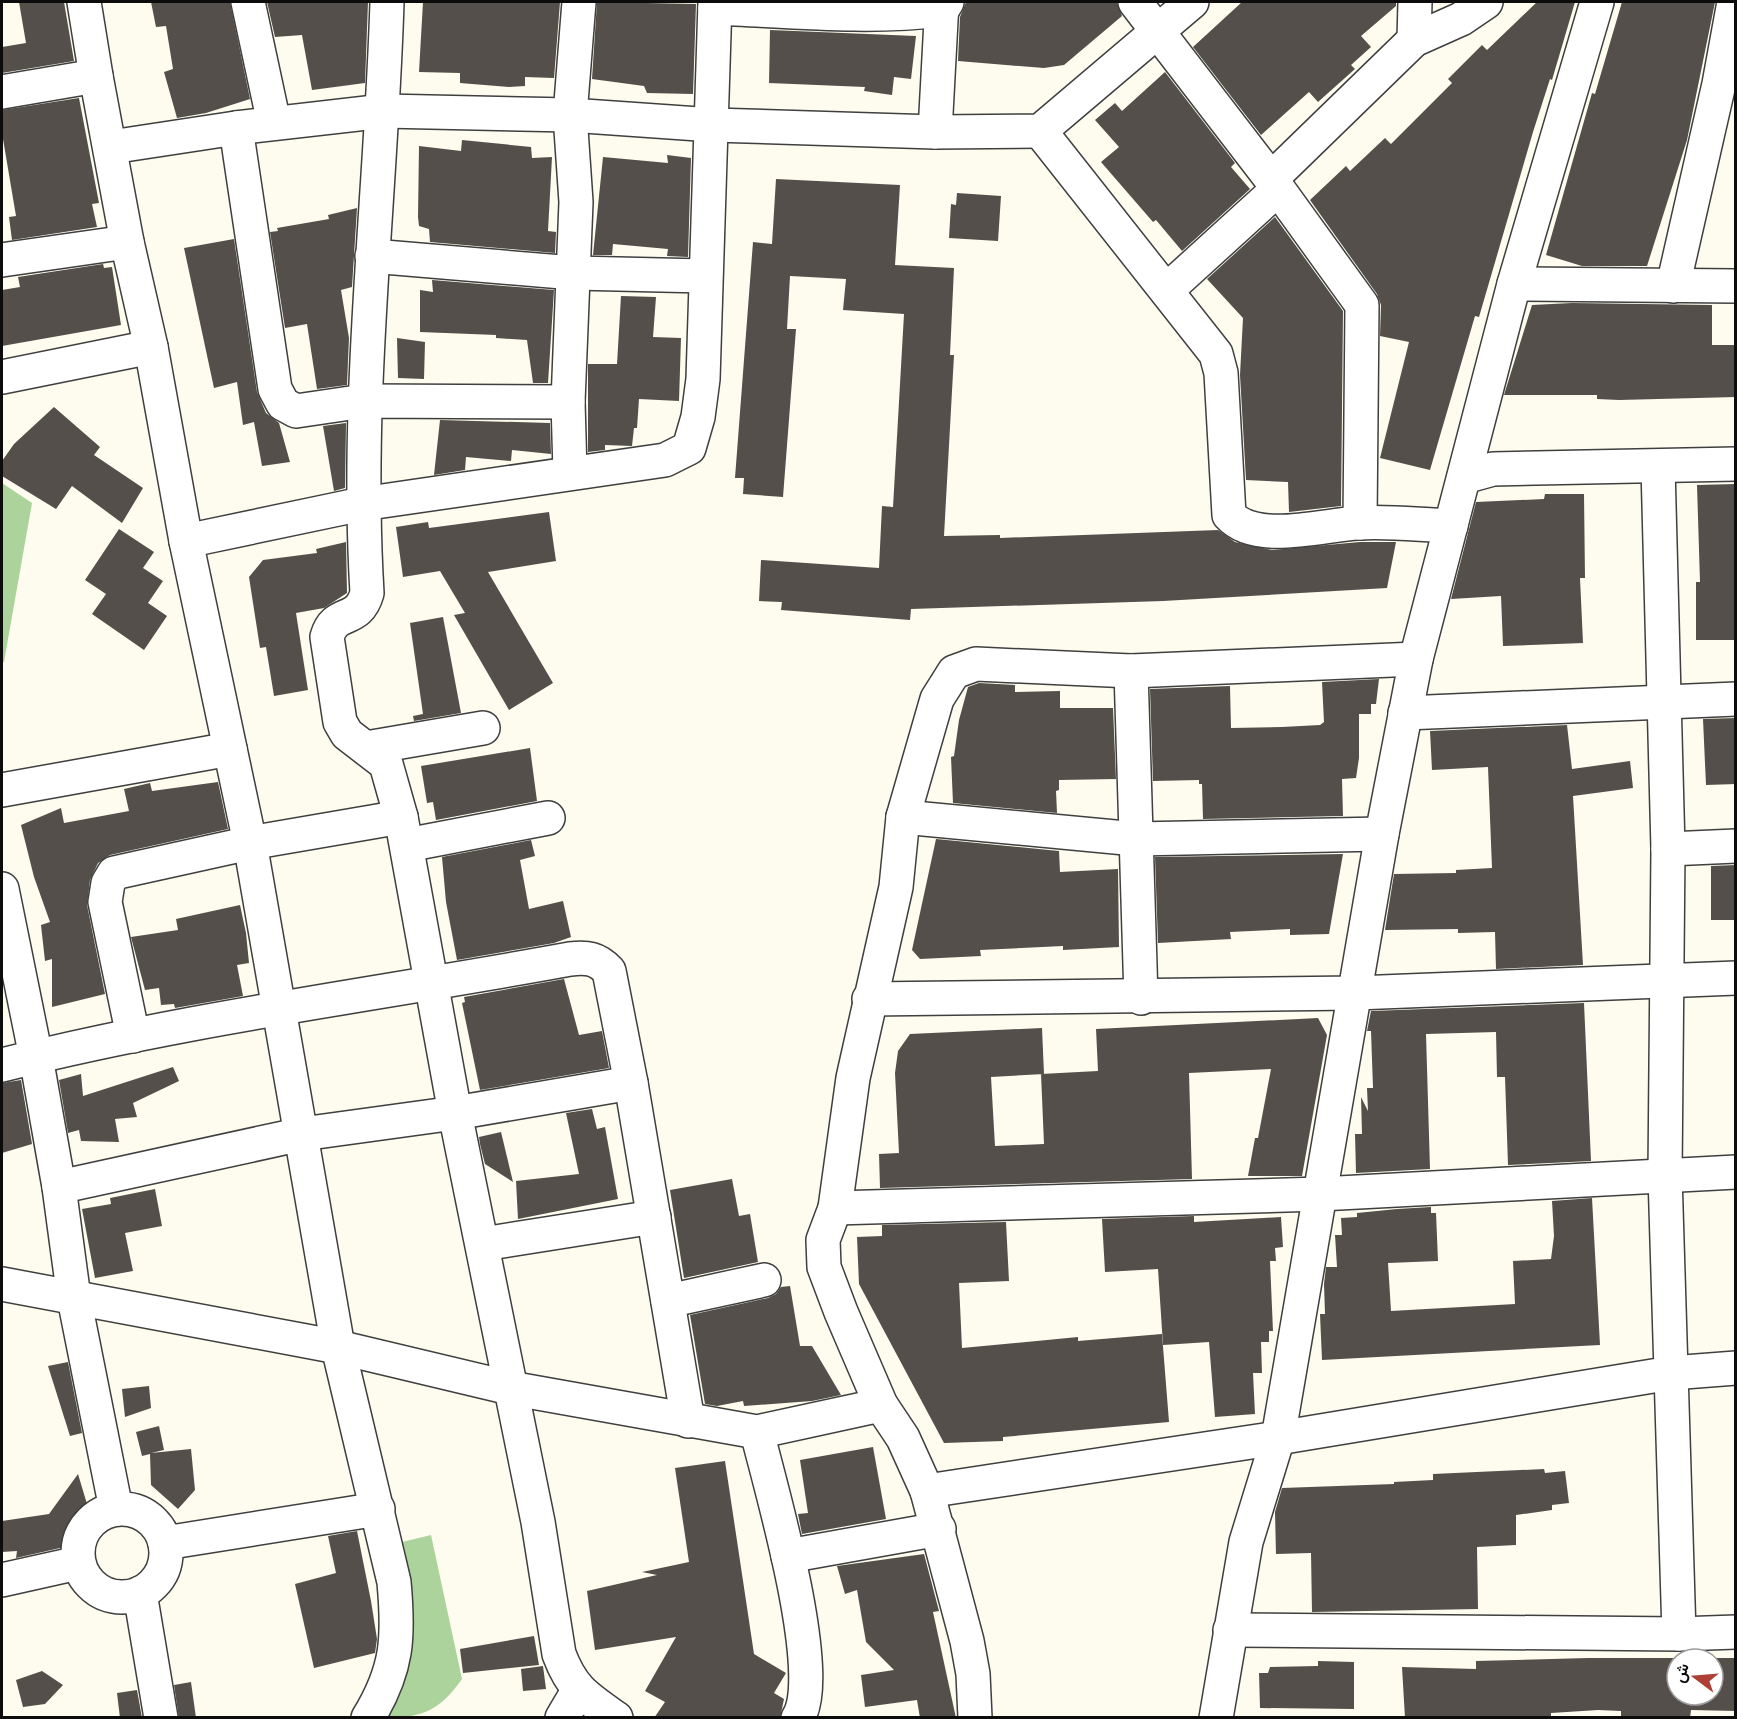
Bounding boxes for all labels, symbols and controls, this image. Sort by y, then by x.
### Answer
north arrow [1665,1647,1725,1707]
text: ش [1669,1661,1693,1685]

